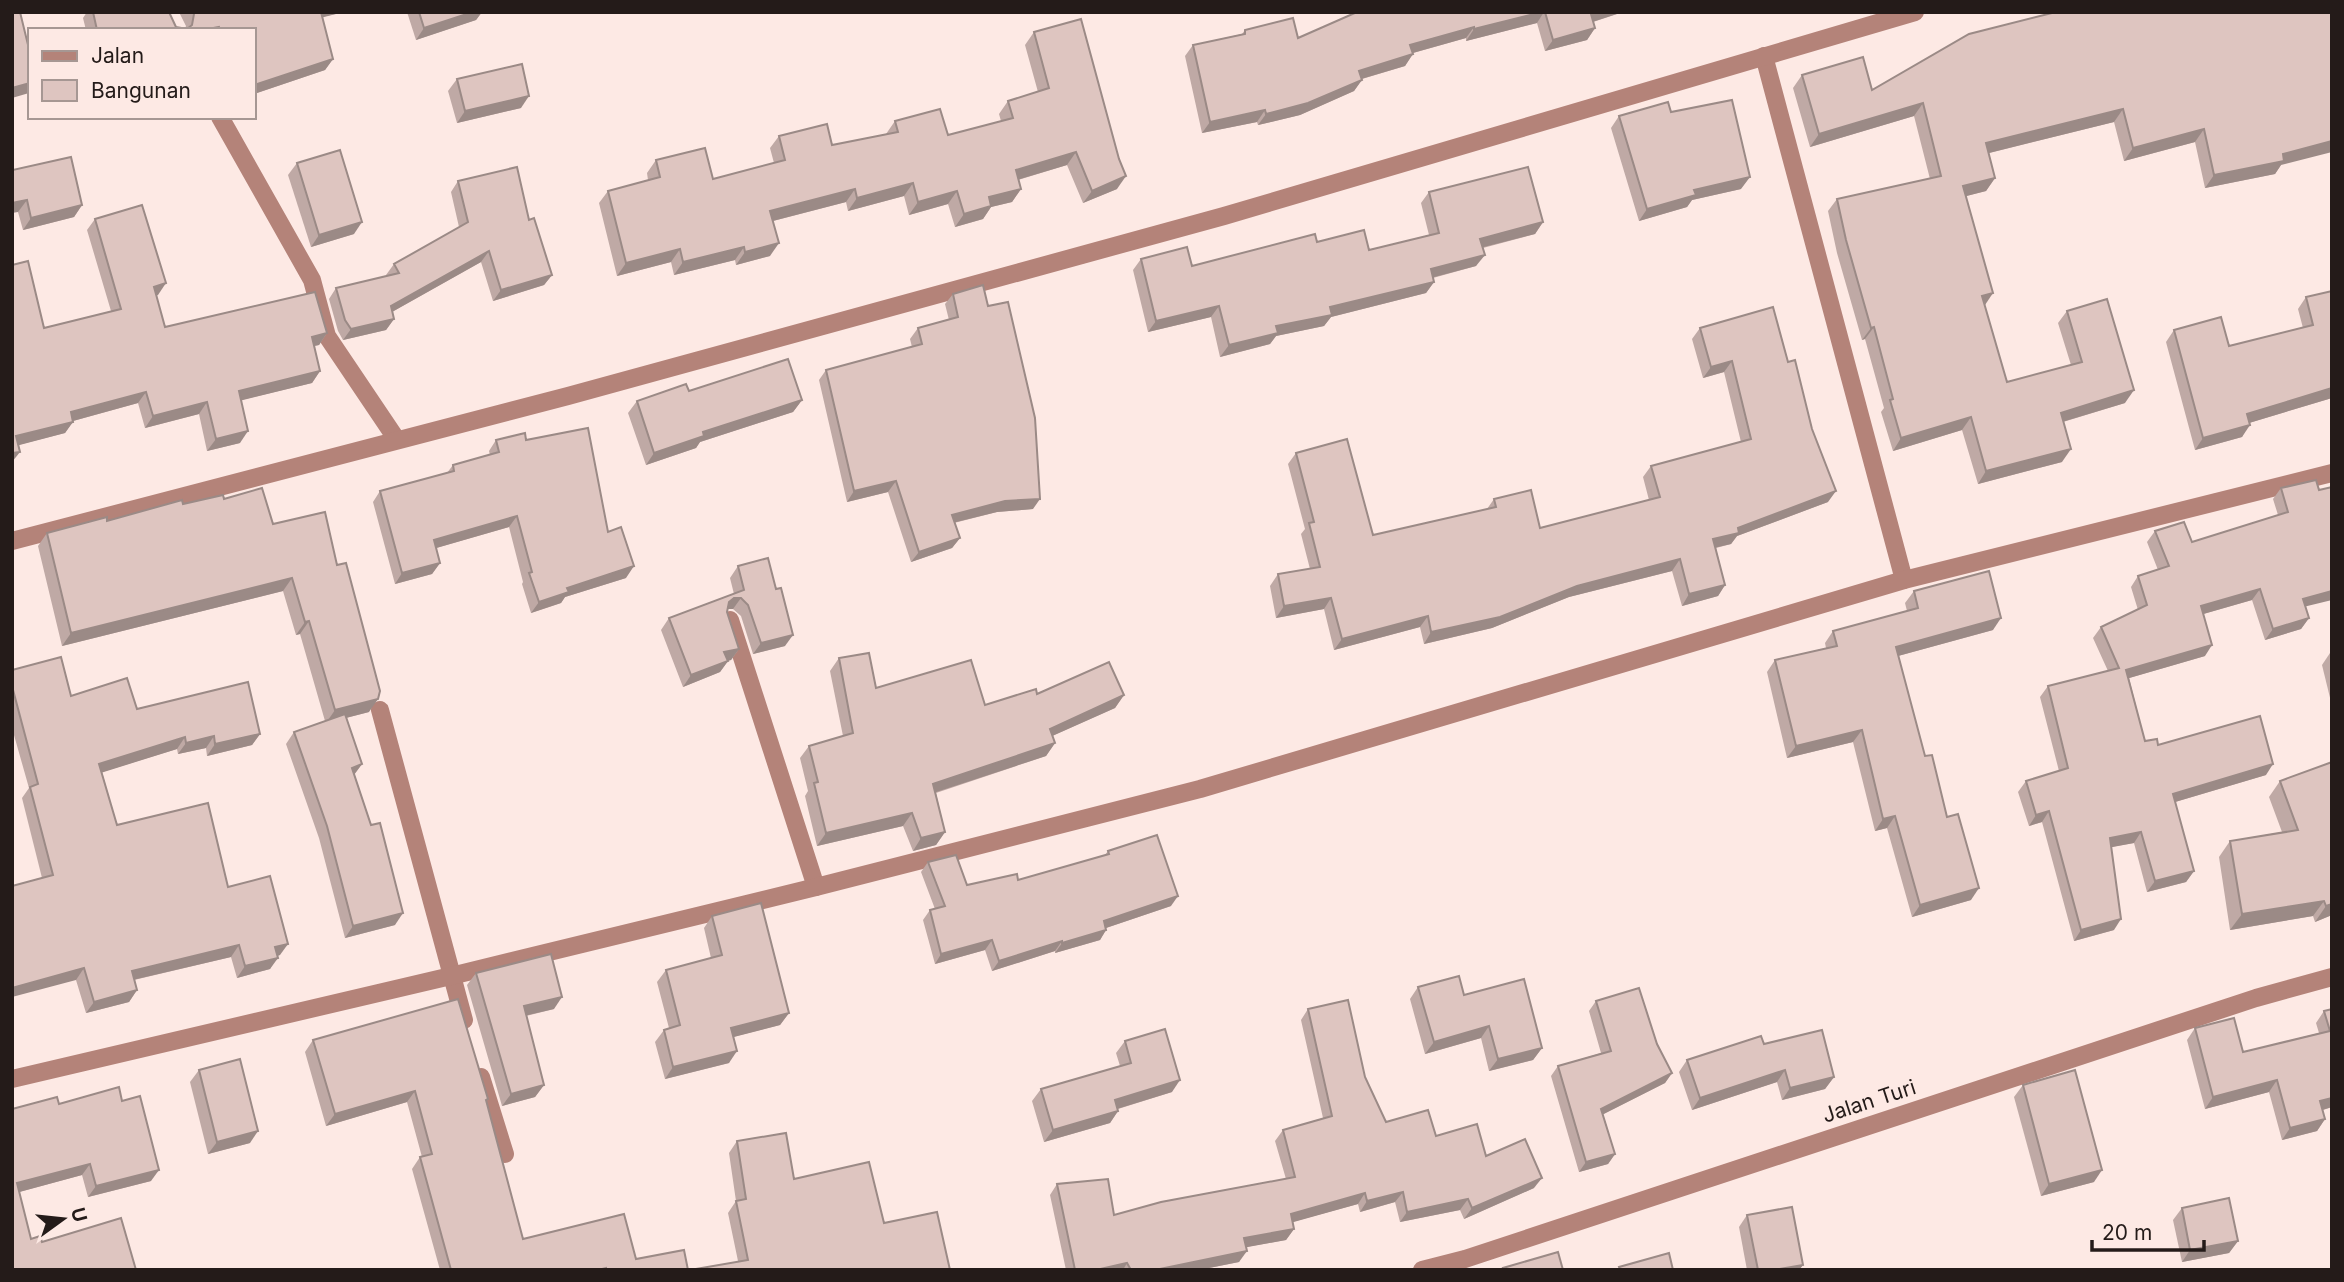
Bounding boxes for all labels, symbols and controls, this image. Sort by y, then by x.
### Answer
legend [28,28,256,119]
text: Jalan [91,43,144,68]
text: Bangunan [91,78,191,103]
street label: Jalan Turi [1819,1074,1919,1128]
north arrow [28,1184,98,1254]
text: U [66,1205,92,1224]
scale bar [2092,1208,2204,1252]
text: 20 m [2102,1220,2152,1245]

